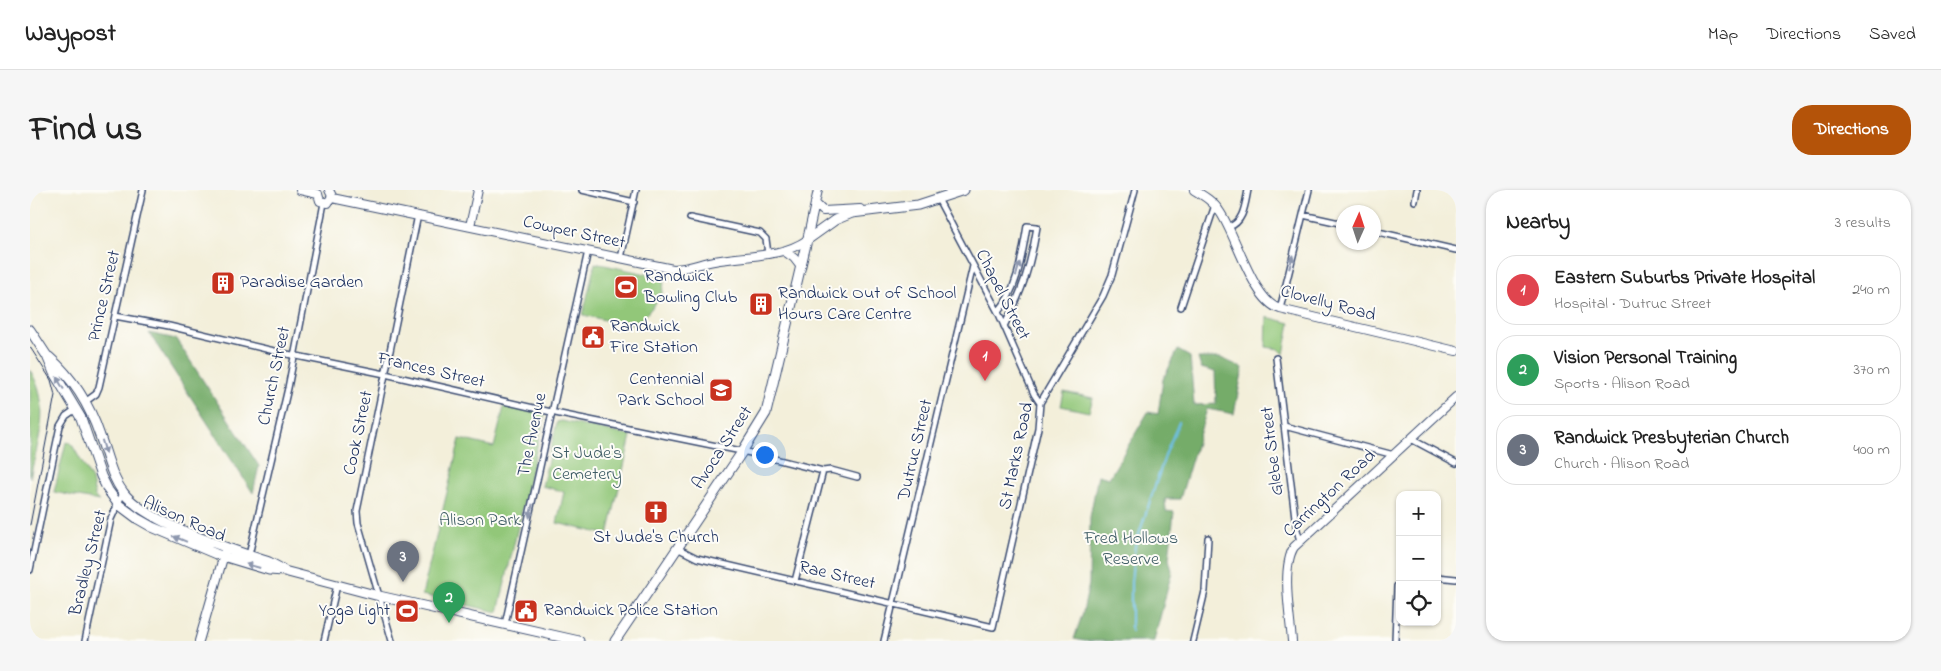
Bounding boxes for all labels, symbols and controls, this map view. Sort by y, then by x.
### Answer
text: Waypost [25,17,116,52]
text: Map [1708,22,1738,48]
text: Directions [1766,22,1841,48]
text: Saved [1869,22,1916,48]
text: Find us [30,105,142,156]
button: Directions [1792,105,1911,155]
north arrow [1336,205,1381,250]
text: Nearby [1506,208,1570,238]
street label: Cowper Street [520,209,628,257]
text: 3 results [1835,211,1891,235]
street label: Chapel Street [968,245,1036,345]
street label: Prince Street [82,248,128,344]
one-way arrow [1287,255,1295,270]
one-way arrow [1015,261,1023,276]
place label: Randwick Bowling Club [643,264,738,312]
text: Eastern Suburbs Private Hospital [1554,265,1815,292]
building icon: Paradise Garden [210,270,236,296]
place label: Paradise Garden [240,270,363,296]
sports icon: Randwick Bowling Club [613,274,639,300]
text: 1 [1520,278,1526,302]
text: 240 m [1852,278,1890,302]
street label: Clovelly Road [1278,279,1378,329]
place label: Randwick Out of School Hours Care Centre [778,281,956,328]
building icon: Randwick Out of School Hours Care Centre [748,291,774,317]
text: Hospital · Dutruc Street [1554,292,1711,316]
place label: Randwick Fire Station [609,314,698,361]
street label: Church Street [252,324,298,428]
public building icon: Randwick Fire Station [580,324,606,350]
pin: 1 [969,340,1001,381]
text: Vision Personal Training [1554,345,1737,372]
street label: Frances Street [374,346,487,396]
text: 2 [1519,358,1527,382]
text: 370 m [1853,358,1890,382]
place label: Centennial Park School [618,367,704,414]
text: Sports · Alison Road [1554,372,1690,396]
one-way arrow [55,376,65,389]
school or university icon: Centennial Park School [708,377,734,403]
street label: Cook Street [337,388,381,478]
street label: The Avenue [511,390,555,479]
street label: Dutruc Street [892,397,940,504]
street label: St Marks Road [993,400,1041,512]
street label: Avoca Street [686,401,760,495]
street label: Glebe Street [1255,405,1291,497]
text: Randwick Presbyterian Church [1554,425,1789,452]
text: 3 [1520,438,1526,462]
text: 400 m [1853,438,1890,462]
one-way arrow [100,440,108,455]
park label: St Jude's Cemetery [552,441,622,488]
your location [752,442,778,468]
street label: Carrington Road [1278,444,1383,545]
text: Church · Alison Road [1554,452,1689,476]
street label: Alison Road [138,490,230,550]
map controls [1396,491,1441,626]
button: + [1396,491,1441,536]
church icon: St Jude's Church [643,499,669,525]
one-way arrow [527,503,535,518]
street label: Bradley Street [63,507,115,620]
park label: Alison Park [439,508,521,534]
place label: St Jude's Church [593,525,719,551]
park label: Fred Hollows Reserve [1083,526,1178,573]
one-way arrow [172,535,187,543]
button: − [1396,536,1441,581]
pin: 3 [387,541,419,582]
street label: Rae Street [796,555,878,597]
one-way arrow [246,561,261,569]
button: locate [1396,581,1441,626]
pin: 2 [433,582,465,623]
place label: Yoga Light [319,598,390,625]
sports icon: Yoga Light [394,598,420,624]
public building icon: Randwick Police Station [513,598,539,624]
place label: Randwick Police Station [544,598,718,624]

